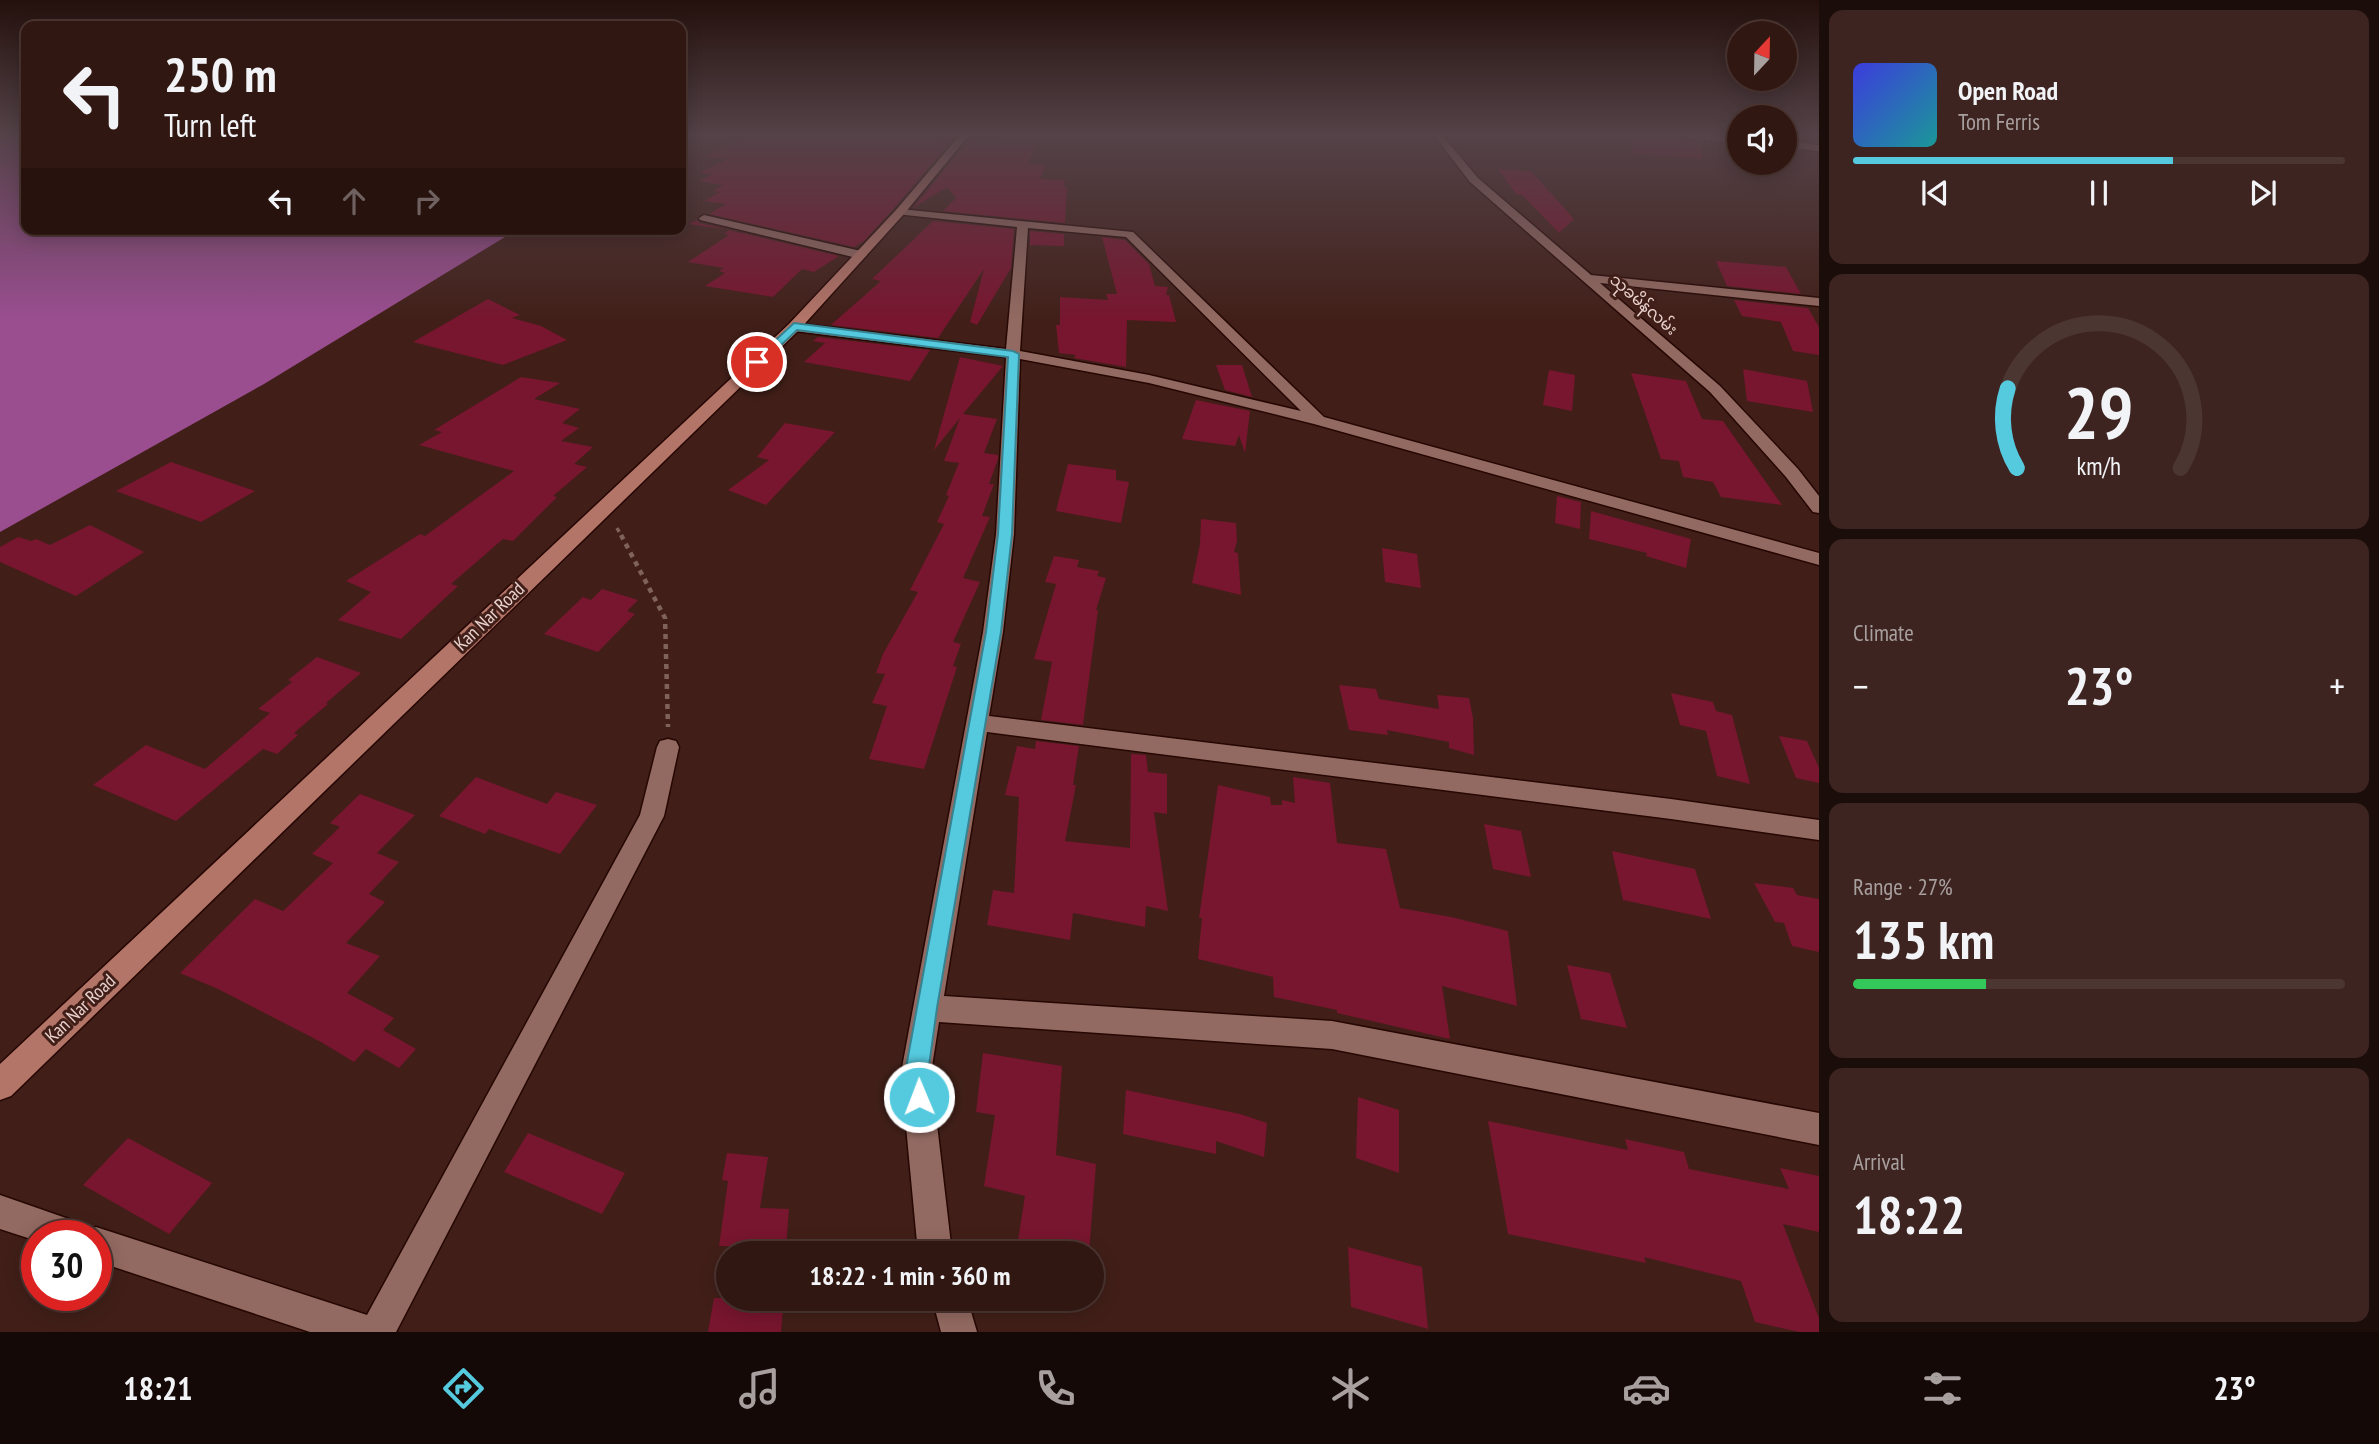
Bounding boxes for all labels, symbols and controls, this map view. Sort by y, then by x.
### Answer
north arrow [1727,21,1797,91]
map controls [1727,21,1797,175]
text: 250 m [164,42,277,106]
icon: left [49,49,140,140]
text: Open Road [1958,74,2058,107]
text: Turn left [164,104,256,146]
button: sound [1727,105,1797,175]
text: Tom Ferris [1958,107,2040,136]
icon: previous [1916,174,1954,212]
icon: pause [2080,174,2118,212]
icon: next [2244,174,2282,212]
icon: left [262,182,300,220]
icon: ahead [335,182,373,220]
icon: right [408,182,446,220]
street label: သုခမိန်လမ်း [1603,268,1683,343]
pin [727,332,787,392]
icon: arrive [738,343,776,381]
text: 29 [2064,364,2134,458]
text: km/h [2077,449,2121,481]
street label: Kan Nar Road [449,577,529,655]
text: Climate [1853,618,1914,647]
text: 23° [2065,652,2133,719]
text: − [1853,661,1869,710]
text: + [2329,661,2345,710]
text: Range · 27% [1853,872,1953,901]
text: 135 km [1853,906,1994,973]
street label: Kan Nar Road [40,969,120,1047]
position arrow [882,1060,956,1134]
text: Arrival [1853,1147,1905,1176]
text: 18:22 [1853,1181,1965,1248]
speed limit sign: 30 [21,1220,112,1311]
text: 18:22 · 1 min · 360 m [810,1259,1010,1292]
icon: directions [439,1364,488,1413]
icon: music [735,1364,784,1413]
icon: phone [1031,1364,1080,1413]
icon: climate [1326,1364,1375,1413]
icon: car [1622,1364,1671,1413]
icon: filters [1918,1364,1967,1413]
text: 18:21 [123,1367,193,1409]
text: 23° [2213,1367,2256,1409]

